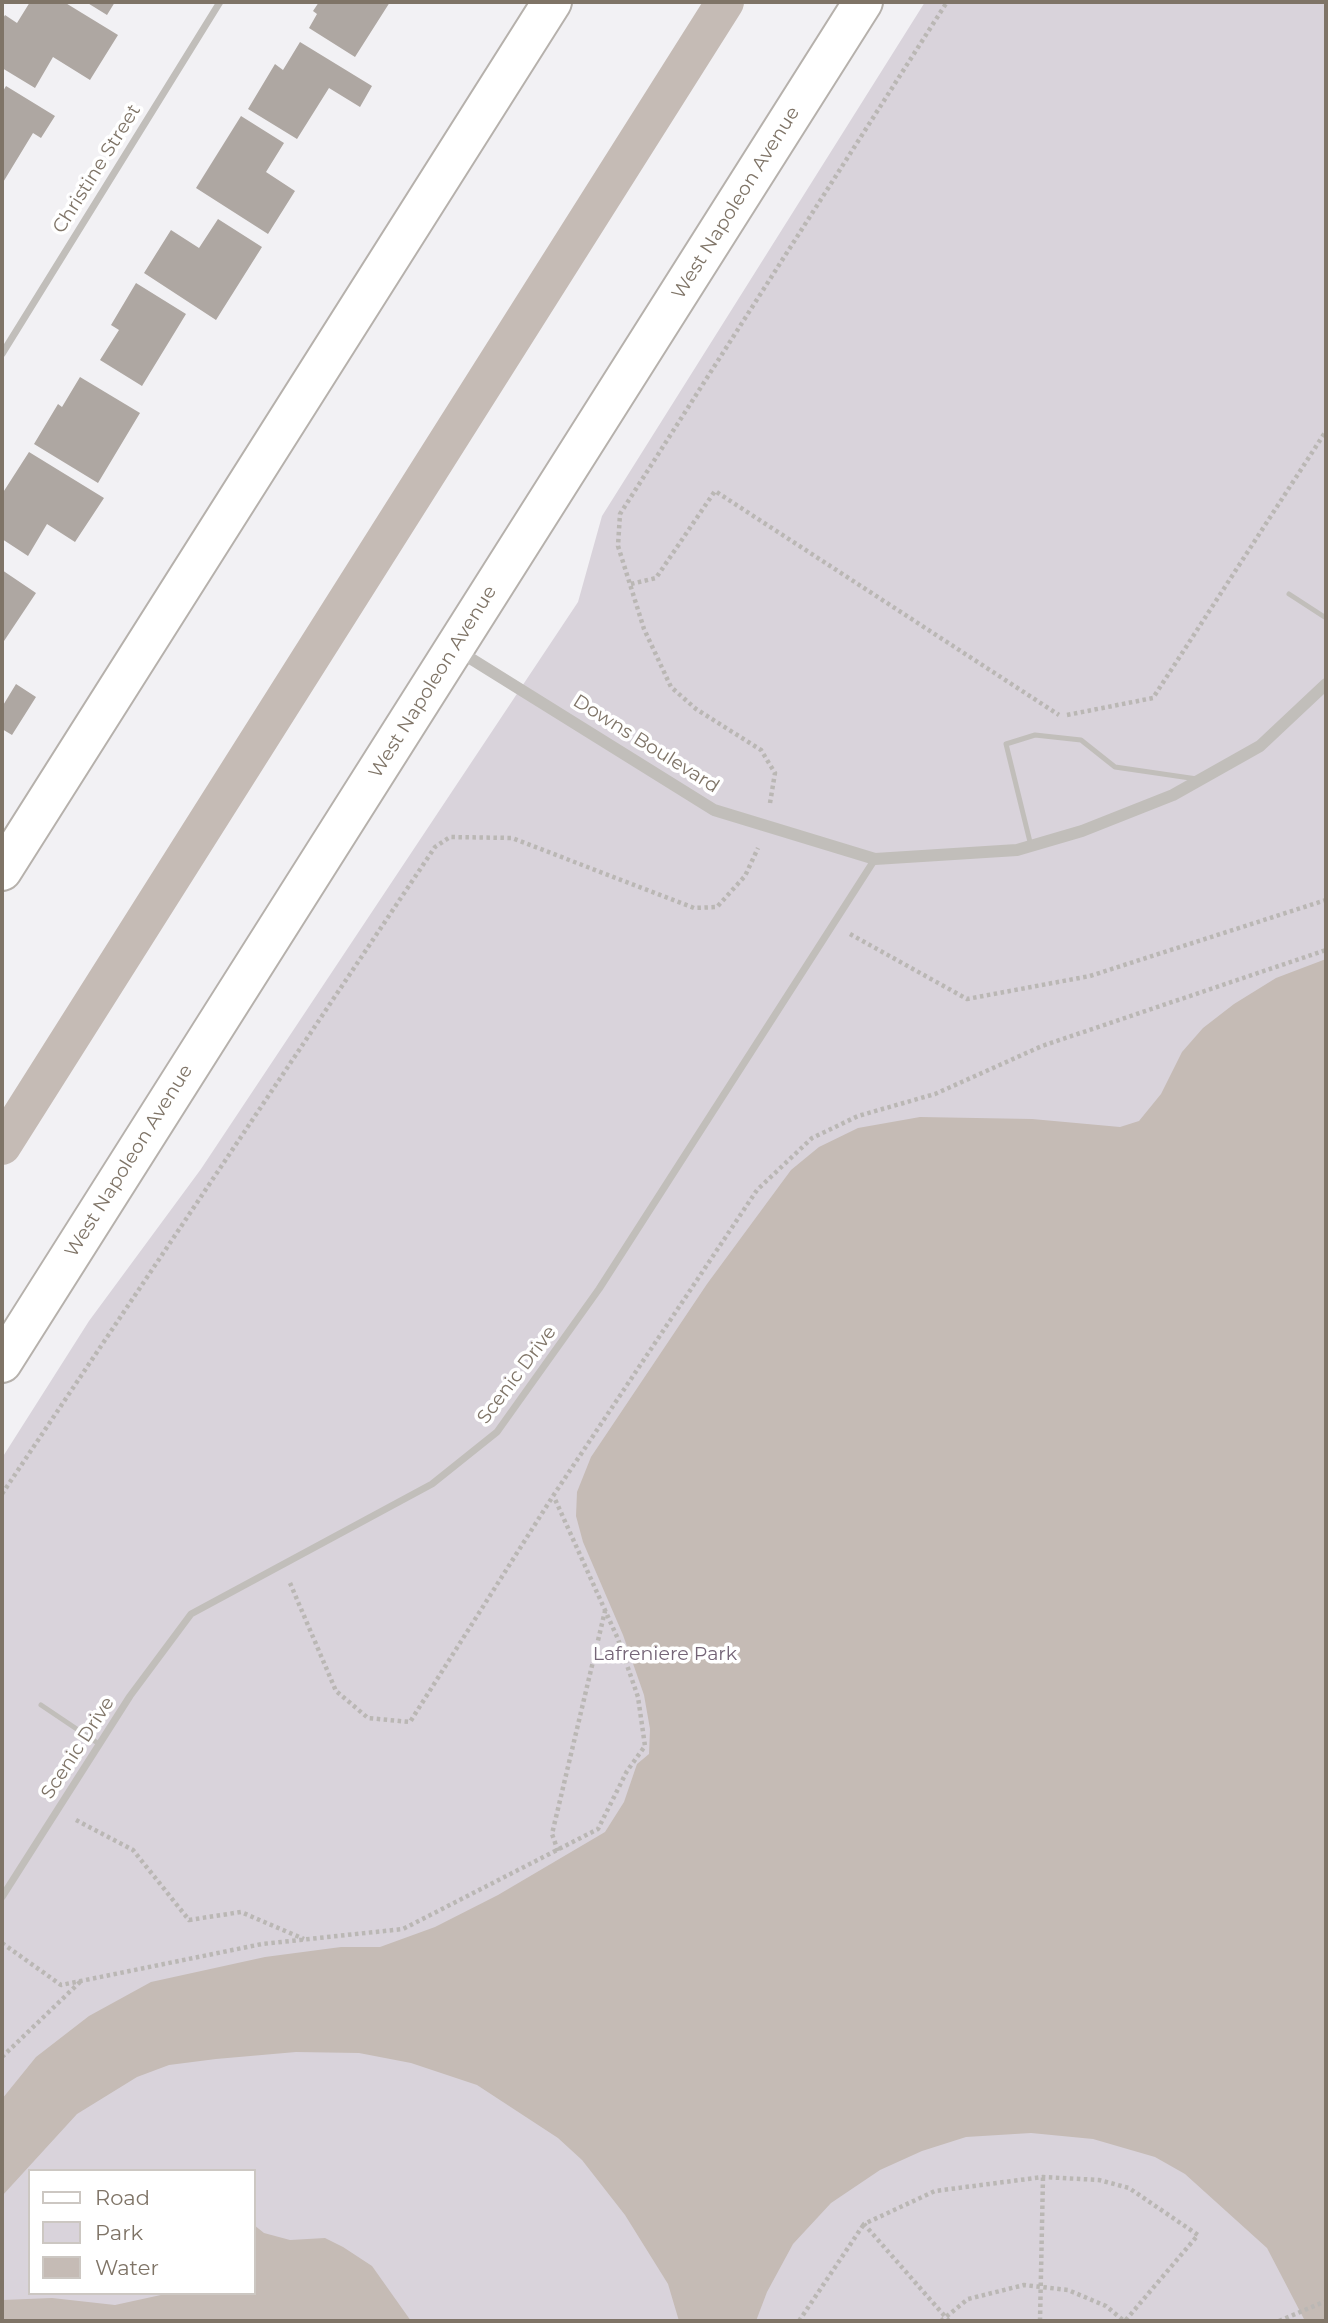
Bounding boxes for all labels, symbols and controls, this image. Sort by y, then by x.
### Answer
street label: Christine Street [48,100,146,238]
street label: West Napoleon Avenue [667,102,805,304]
street label: West Napoleon Avenue [364,581,502,783]
street label: Downs Boulevard [569,690,723,798]
street label: West Napoleon Avenue [60,1060,198,1262]
street label: Scenic Drive [473,1321,561,1429]
park label: Lafreniere Park [593,1643,737,1665]
street label: Scenic Drive [37,1693,119,1803]
legend [28,2169,256,2295]
text: Road [95,2185,150,2210]
text: Park [95,2220,143,2245]
text: Water [95,2255,159,2280]

